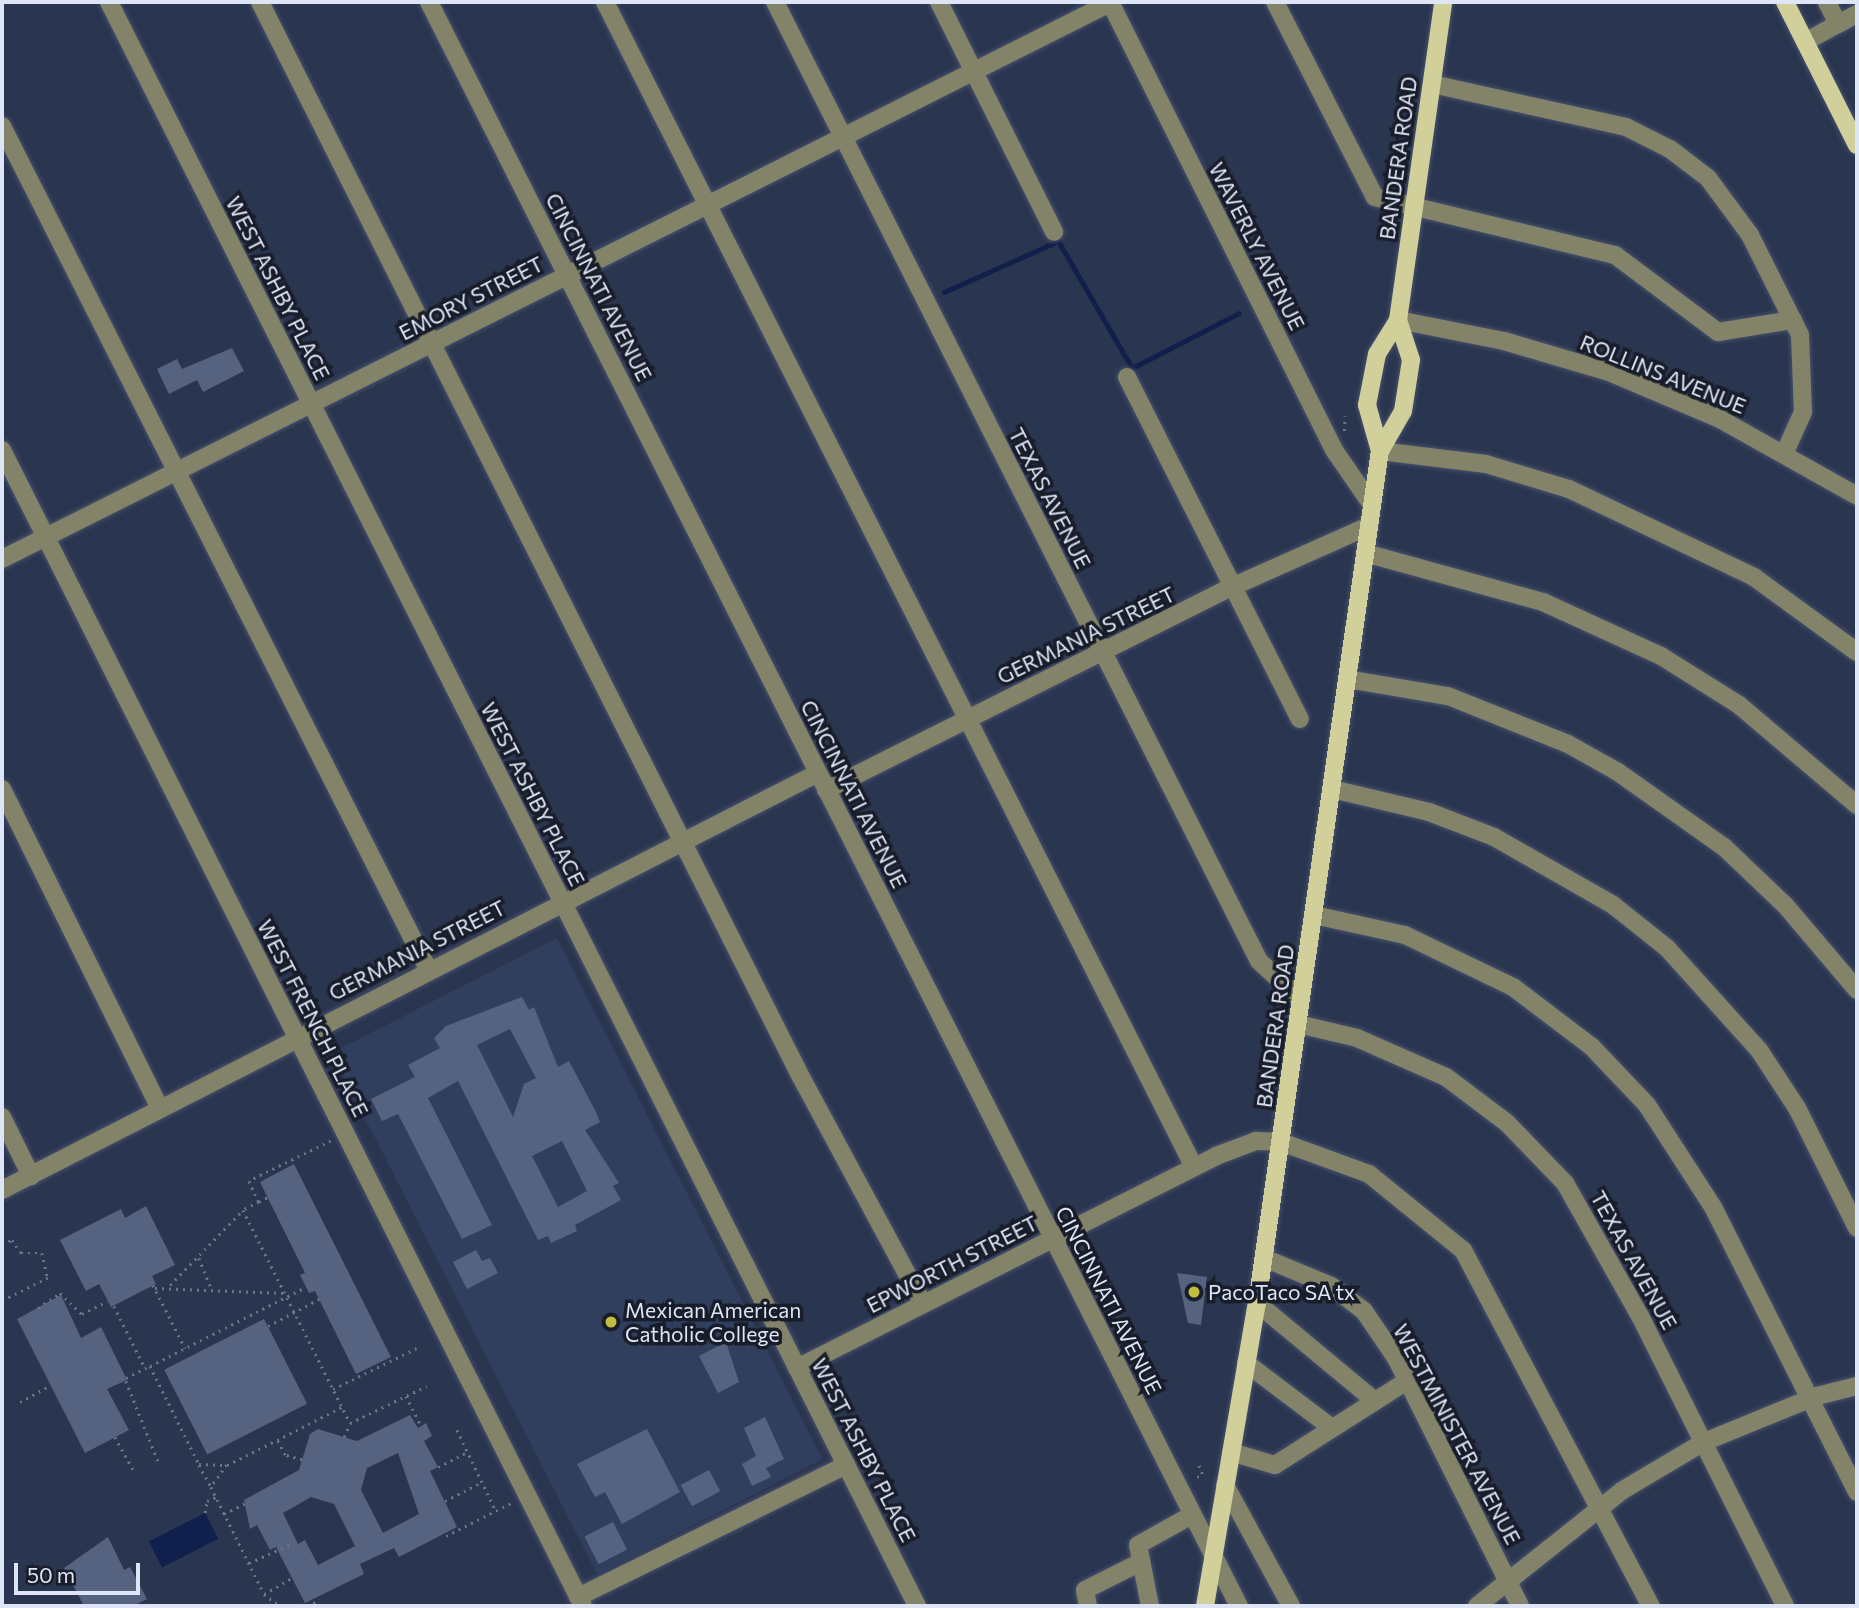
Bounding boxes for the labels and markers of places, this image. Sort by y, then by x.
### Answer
place label: PacoTaco SA tx [1208,1279,1355,1305]
marker: PacoTaco SA tx [1186,1284,1202,1300]
place label: Mexican American Catholic College [625,1297,801,1347]
marker: Mexican American Catholic College [603,1314,619,1330]

